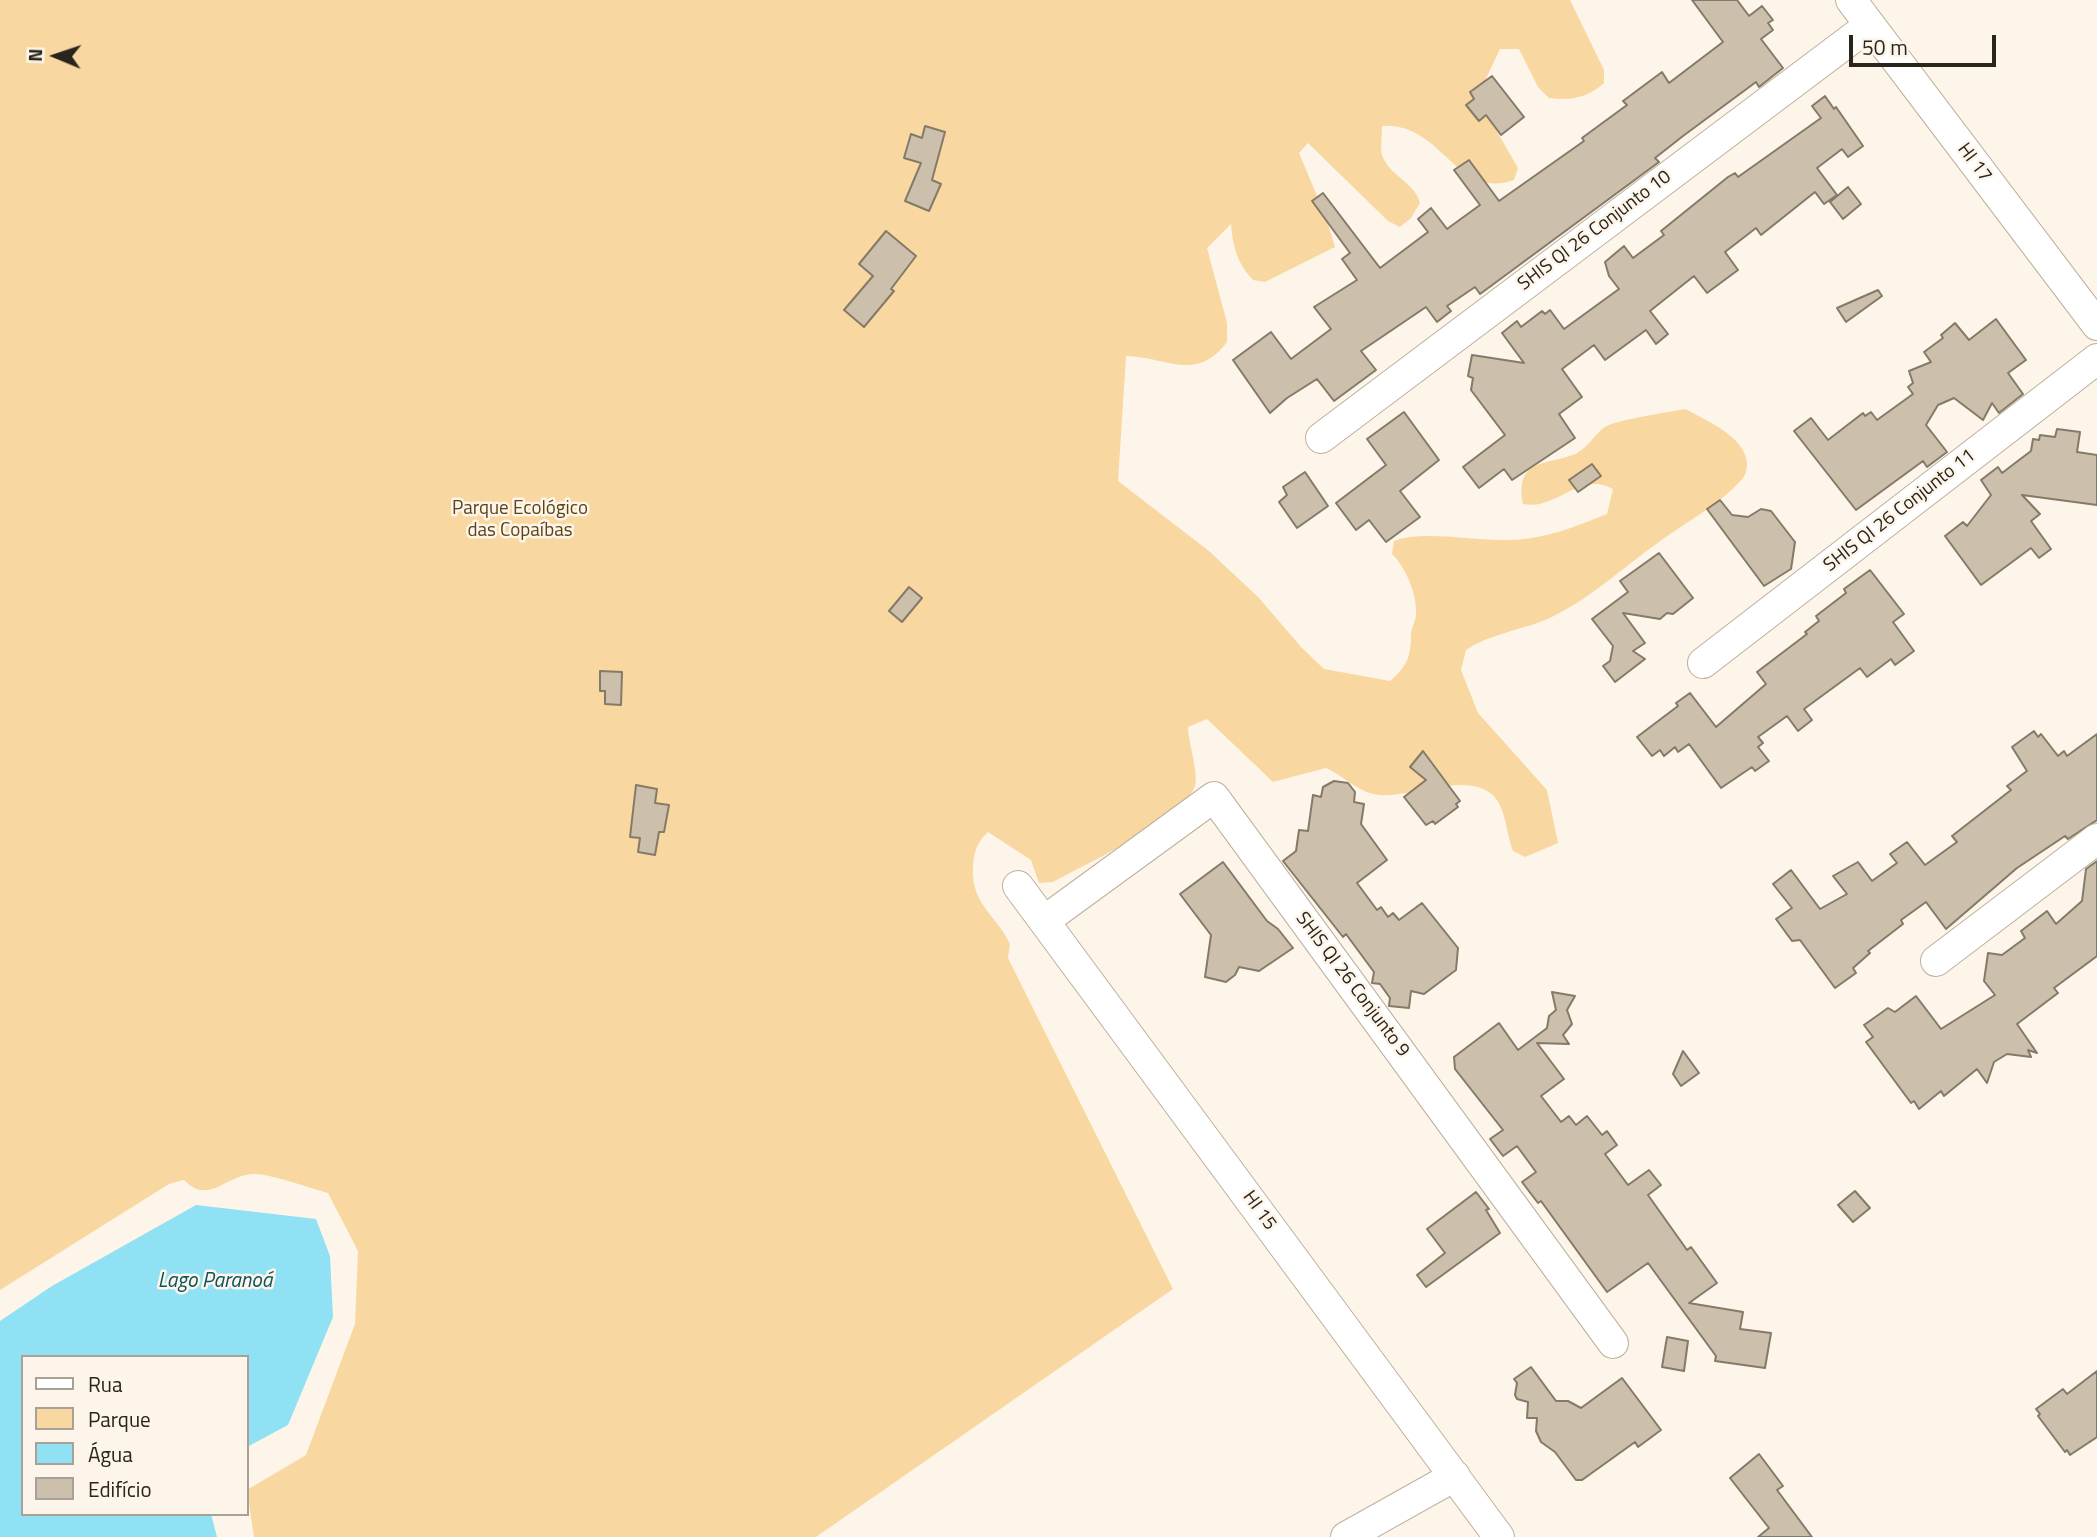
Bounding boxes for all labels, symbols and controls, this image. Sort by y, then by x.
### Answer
north arrow [21,21,91,91]
scale bar [1852,21,1999,65]
text: 50 m [1862,31,1908,63]
text: N [20,48,49,62]
street label: HI 17 [1952,139,1996,187]
street label: SHIS QI 26 Conjunto 10 [1514,166,1676,296]
street label: SHIS QI 26 Conjunto 11 [1820,445,1980,577]
park label: Parque Ecológico das Copaíbas [452,498,588,542]
street label: SHIS QI 26 Conjunto 9 [1290,908,1414,1062]
street label: HI 15 [1237,1187,1281,1235]
water label: Lago Paranoá [158,1269,272,1295]
legend [21,1355,248,1516]
text: Rua [88,1368,123,1400]
text: Parque [88,1403,151,1435]
text: Água [88,1438,133,1470]
text: Edifício [88,1473,152,1505]

